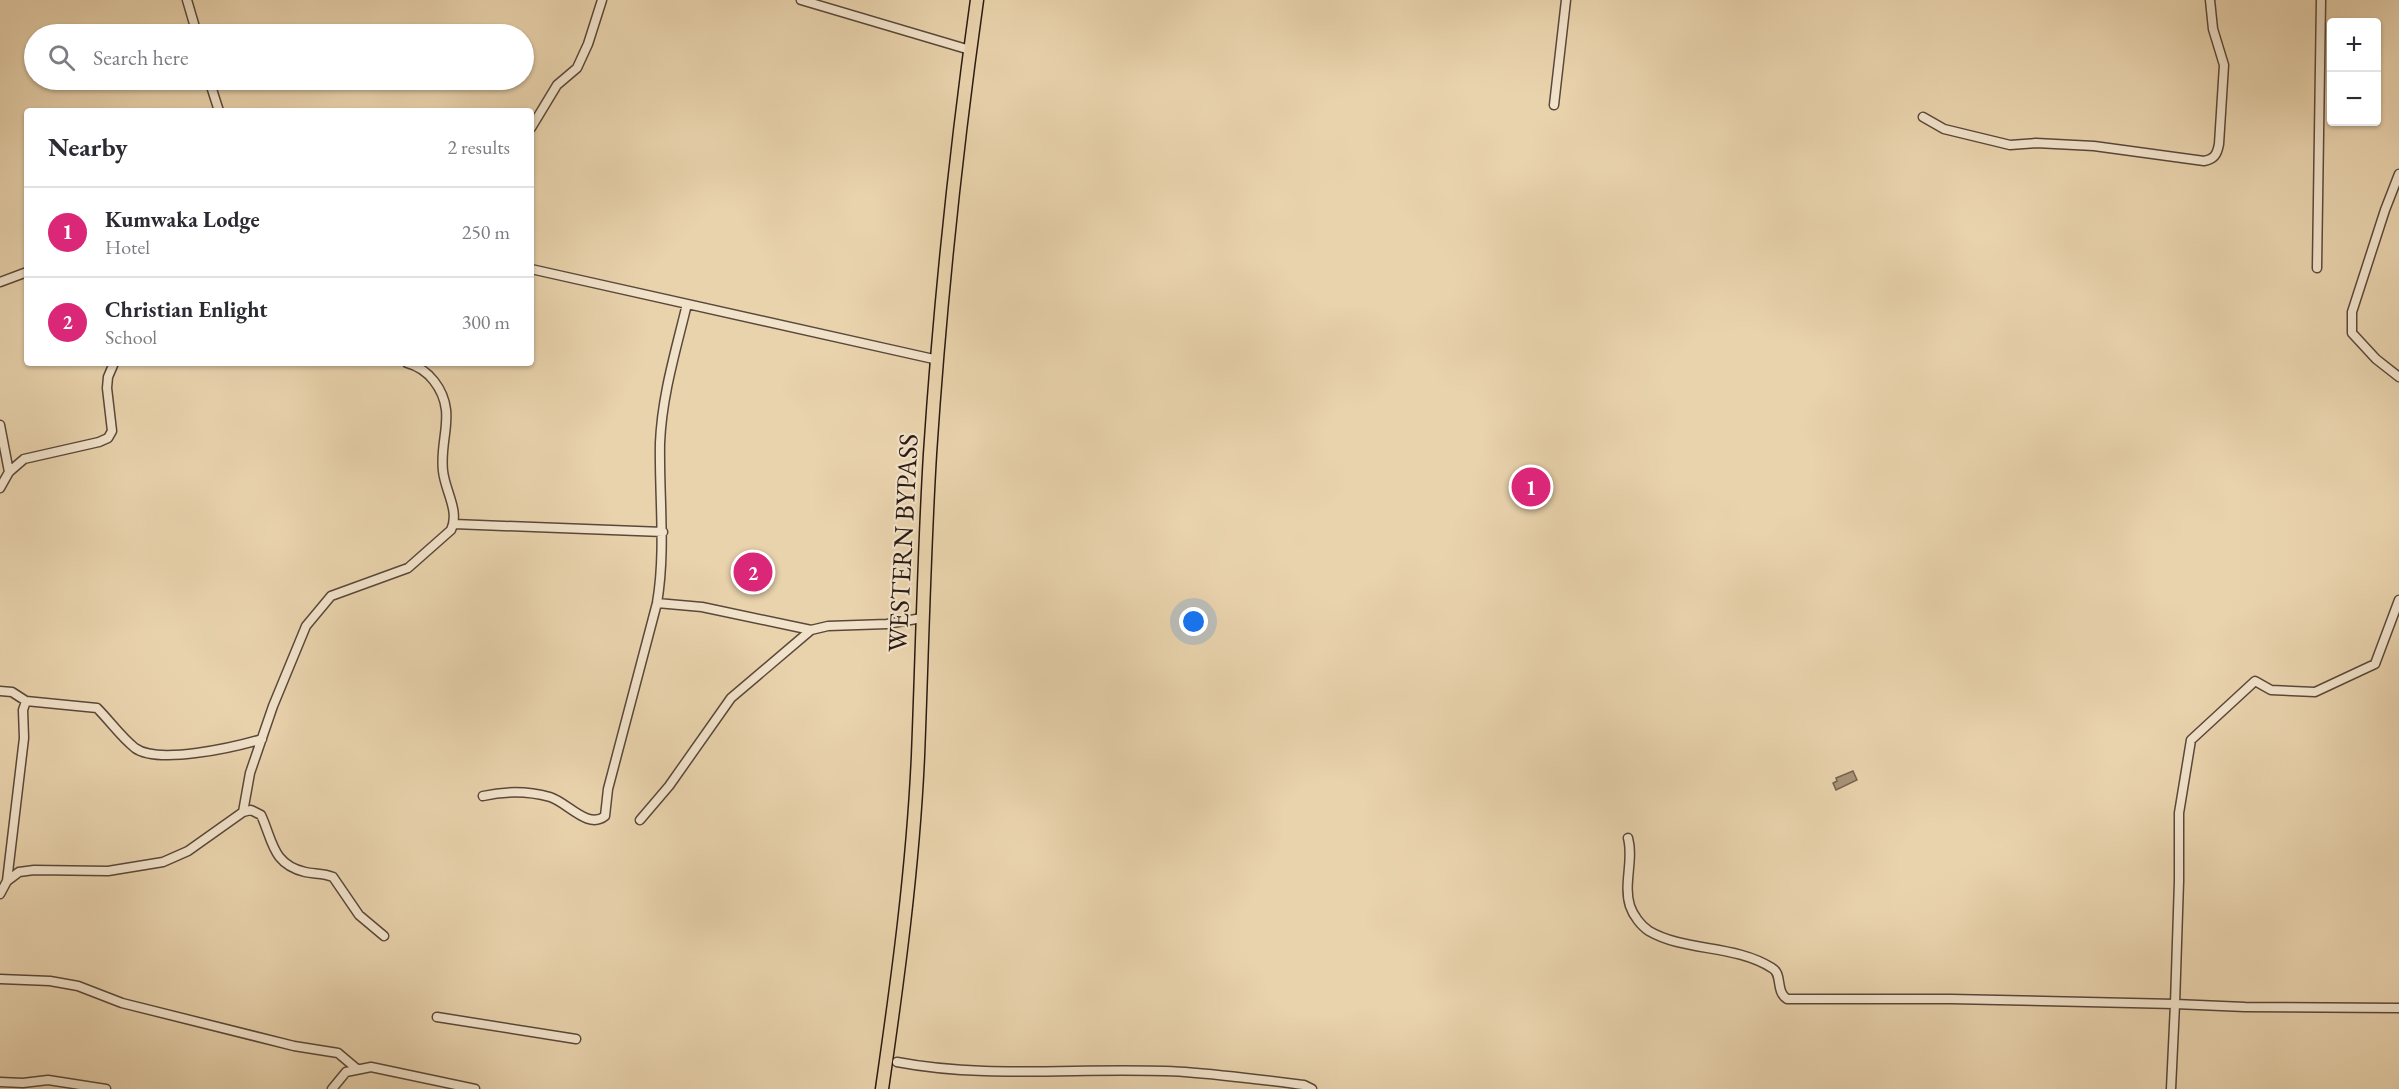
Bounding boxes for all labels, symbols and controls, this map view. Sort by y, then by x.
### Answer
map controls [2327,18,2381,126]
button: + [2327,18,2381,72]
search box [24,24,534,90]
icon: search [45,41,78,74]
text: Search here [93,43,188,72]
button: − [2327,72,2381,126]
text: Nearby [48,130,128,164]
text: 2 results [447,134,510,160]
text: Kumwaka Lodge [105,205,260,234]
text: 1 [62,219,73,245]
text: 250 m [462,219,510,245]
text: Hotel [105,234,150,260]
text: Christian Enlight [105,295,268,324]
text: 2 [62,309,73,335]
text: 300 m [462,309,510,335]
text: School [105,324,157,350]
street label: WESTERN BYPASS [879,433,926,653]
pin: 1 [1512,464,1550,510]
pin: 2 [734,550,772,594]
your location [1179,607,1208,636]

